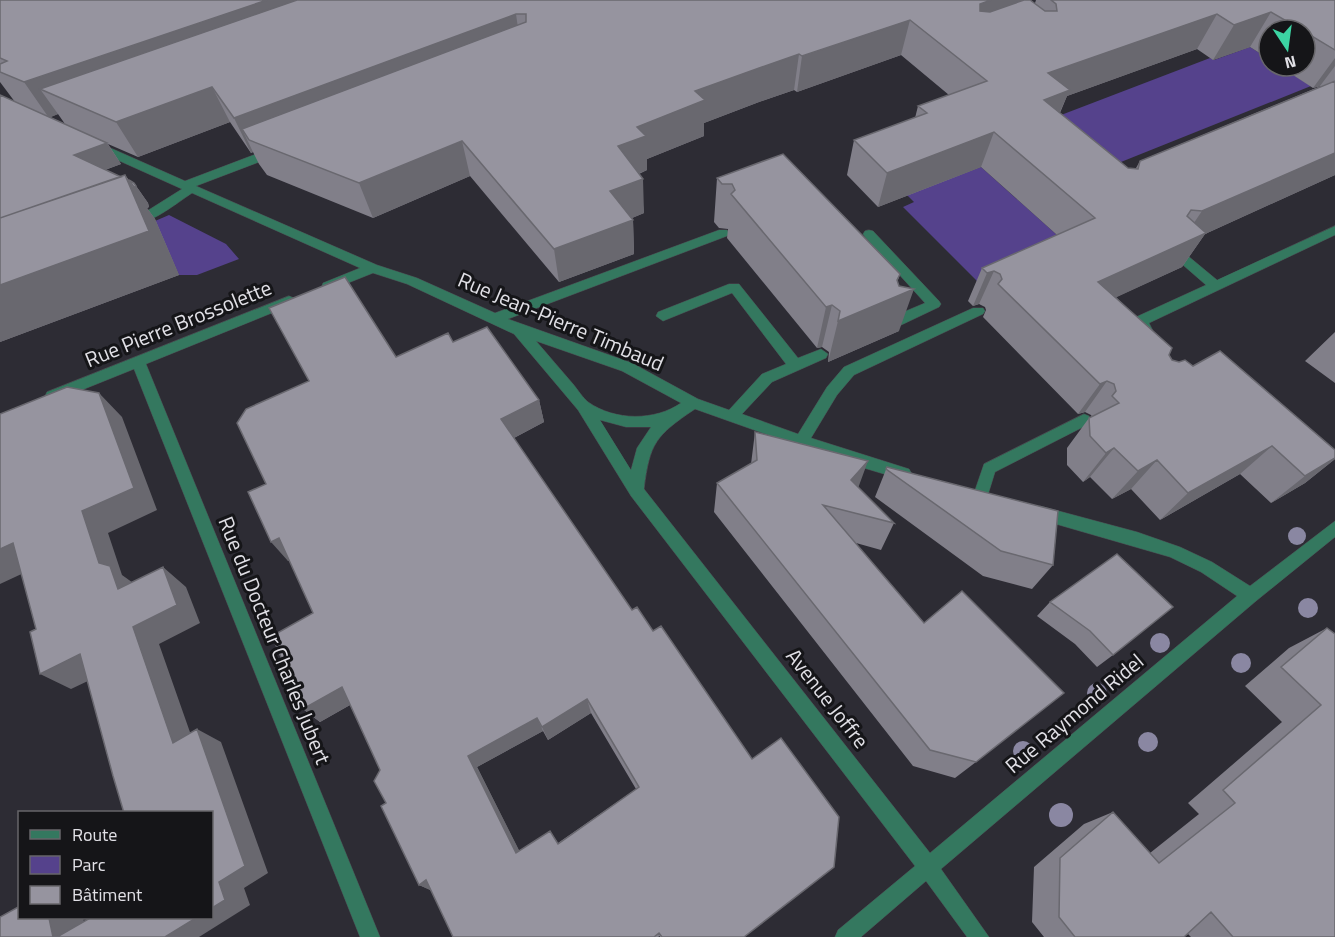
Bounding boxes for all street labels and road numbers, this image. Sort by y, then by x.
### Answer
street label: Rue Jean-Pierre Timbaud [453,263,669,379]
street label: Rue Pierre Brossolette [80,271,276,375]
street label: Rue du Docteur Charles Jubert [211,511,340,769]
street label: Avenue Joffre [779,641,877,755]
street label: Rue Raymond Ridel [998,645,1150,781]

